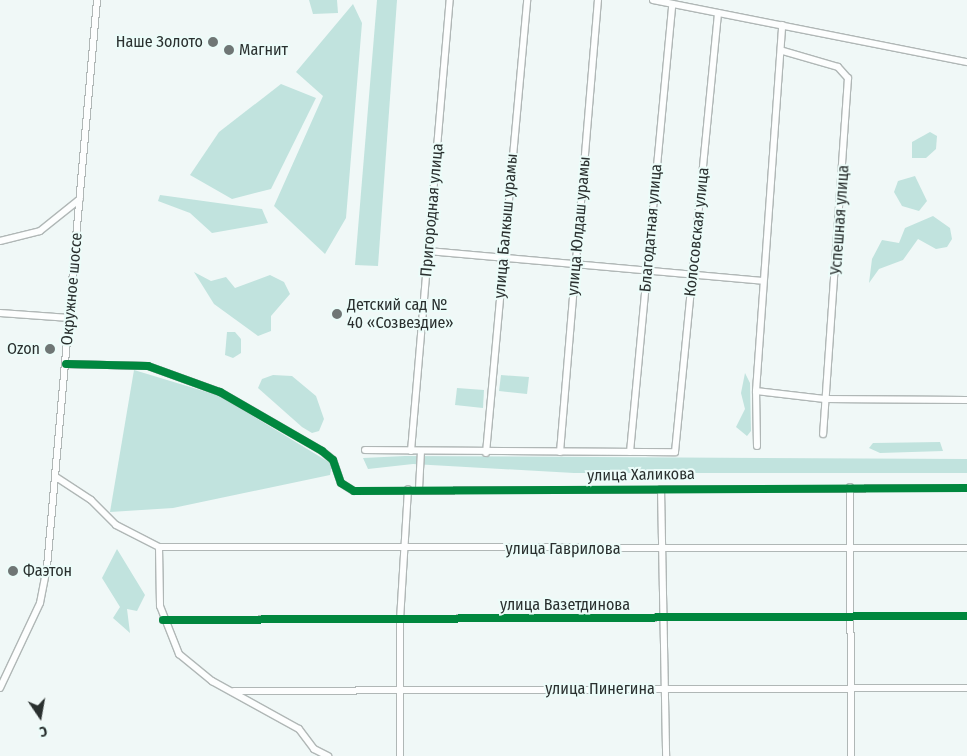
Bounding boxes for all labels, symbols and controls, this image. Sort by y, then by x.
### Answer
place label: Наше Золото [116,32,203,52]
marker: Наше Золото [207,36,219,48]
place label: Магнит [239,40,288,60]
marker: Магнит [223,44,235,56]
street label: Пригородная улица [417,142,447,278]
street label: улица Балкыш урамы [490,153,522,299]
street label: улица Юлдаш урамы [563,156,595,296]
street label: Благодатная улица [636,163,666,293]
street label: Успешная улица [827,164,853,276]
street label: Колосовская улица [681,166,713,298]
street label: Окружное шоссе [58,232,86,346]
place label: Детский сад № 40 «Созвездие» [347,295,454,333]
marker: Детский сад № 40 «Созвездие» [331,308,343,320]
place label: Ozon [7,339,40,359]
marker: Ozon [44,343,56,355]
street label: улица Халикова [587,464,695,486]
street label: улица Гаврилова [506,539,620,559]
place label: Фаэтон [23,561,72,581]
marker: Фаэтон [7,565,19,577]
street label: улица Вазетдинова [500,595,630,615]
street label: улица Пинегина [545,679,655,699]
north arrow [15,691,65,741]
text: С [38,722,49,740]

